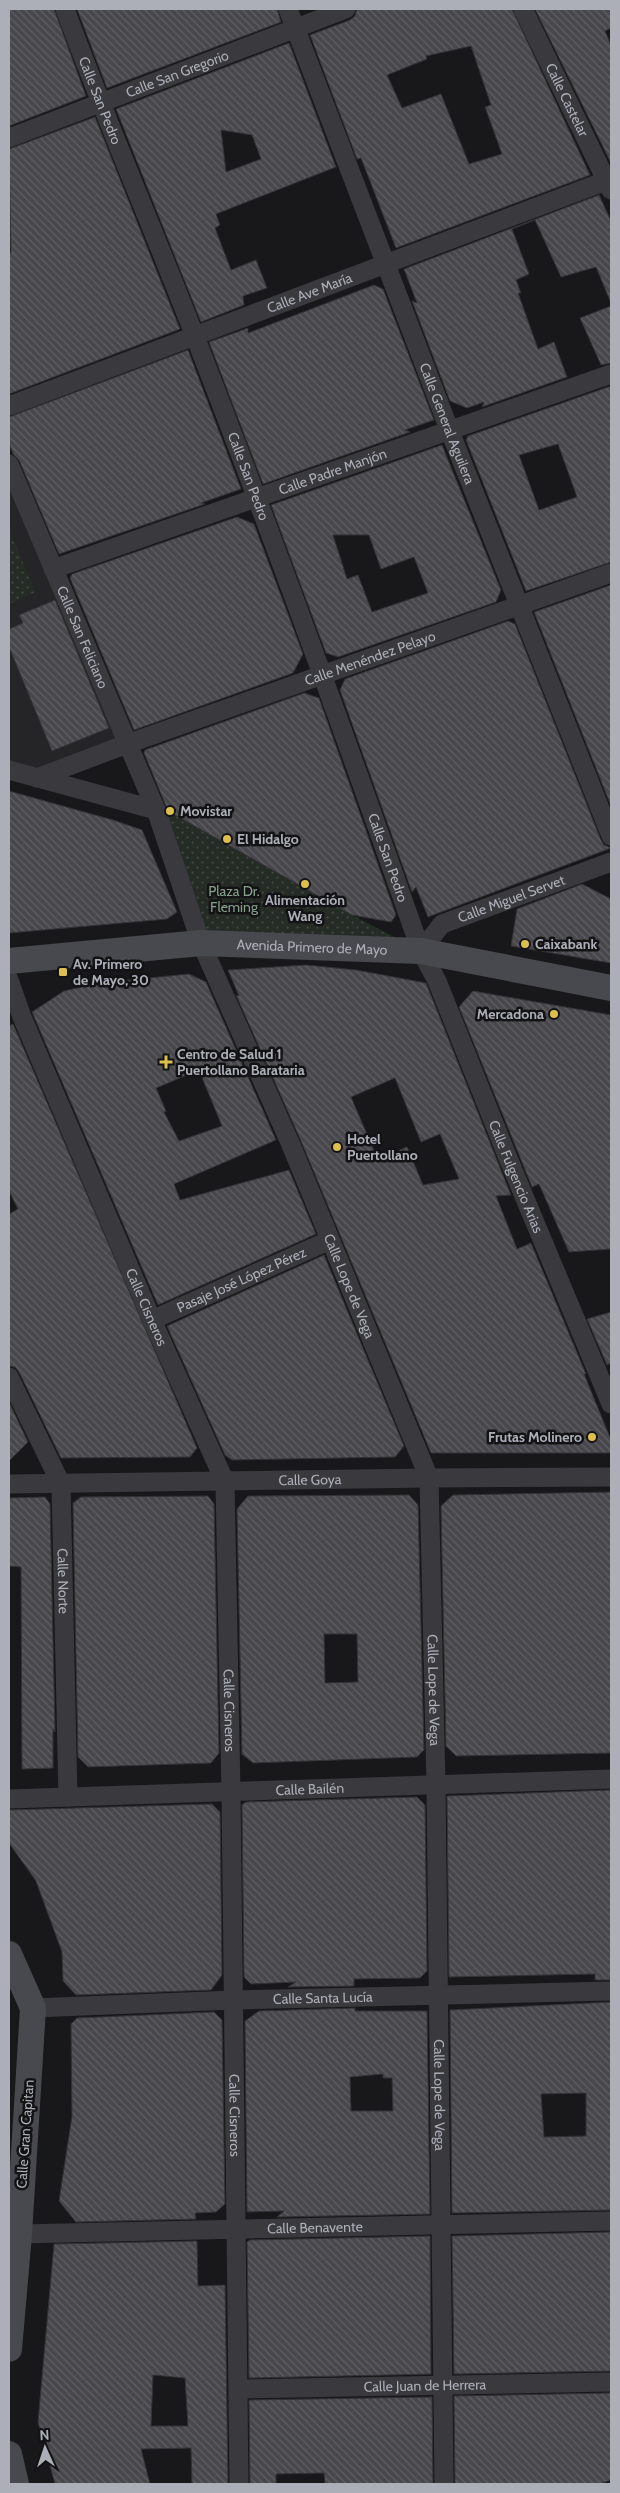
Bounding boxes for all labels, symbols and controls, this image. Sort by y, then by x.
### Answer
street label: Calle San Gregorio [123,46,231,101]
street label: Calle San Pedro [75,54,126,147]
street label: Calle Castelar [542,60,593,140]
street label: Calle Ave María [264,268,355,317]
street label: Calle General Aguilera [416,360,479,487]
street label: Calle San Pedro [224,430,273,523]
street label: Calle Padre Manjón [276,444,389,499]
street label: Calle San Feliciano [53,583,112,691]
street label: Calle Menéndez Pelayo [302,627,438,690]
place label: Movistar [180,802,232,820]
marker: Movistar [164,805,176,817]
street label: Calle San Pedro [364,811,412,905]
place label: El Hidalgo [237,830,299,848]
marker: El Hidalgo [221,833,233,845]
street label: Calle Miguel Servet [455,871,568,926]
marker: Alimentación Wang [299,878,311,890]
park label: Plaza Dr. Fleming [208,882,260,916]
place label: Alimentación Wang [265,891,345,925]
street label: Avenida Primero de Mayo [236,935,388,959]
place label: Caixabank [535,935,597,953]
marker: Caixabank [519,938,531,950]
place label: Av. Primero de Mayo, 30 [73,955,149,989]
marker: Av. Primero de Mayo, 30 [57,966,69,978]
place label: Mercadona [477,1005,544,1023]
marker: Mercadona [548,1008,560,1020]
place label: Centro de Salud 1 Puertollano Barataria [177,1045,305,1079]
marker: Centro de Salud 1 Puertollano Barataria [159,1055,173,1069]
street label: Calle Fulgencio Arias [485,1117,547,1236]
place label: Hotel Puertollano [347,1130,418,1164]
marker: Hotel Puertollano [331,1141,343,1153]
street label: Calle Lope de Vega [320,1231,379,1341]
street label: Pasaje José López Pérez [174,1243,309,1317]
street label: Calle Cisneros [122,1266,172,1349]
place label: Frutas Molinero [488,1428,582,1446]
marker: Frutas Molinero [586,1431,598,1443]
street label: Calle Goya [278,1470,342,1489]
street label: Calle Norte [53,1548,73,1614]
street label: Calle Lope de Vega [424,1634,444,1746]
street label: Calle Cisneros [220,1669,239,1752]
street label: Calle Bailén [275,1779,345,1799]
street label: Calle Santa Lucía [273,1988,373,2008]
street label: Calle Lope de Vega [430,2039,449,2151]
street label: Calle Cisneros [225,2074,244,2157]
street label: Calle Gran Capitan [12,2079,38,2189]
street label: Calle Benavente [267,2217,363,2238]
street label: Calle Juan de Herrera [363,2375,487,2396]
north arrow [20,2423,70,2473]
text: N [39,2426,50,2444]

